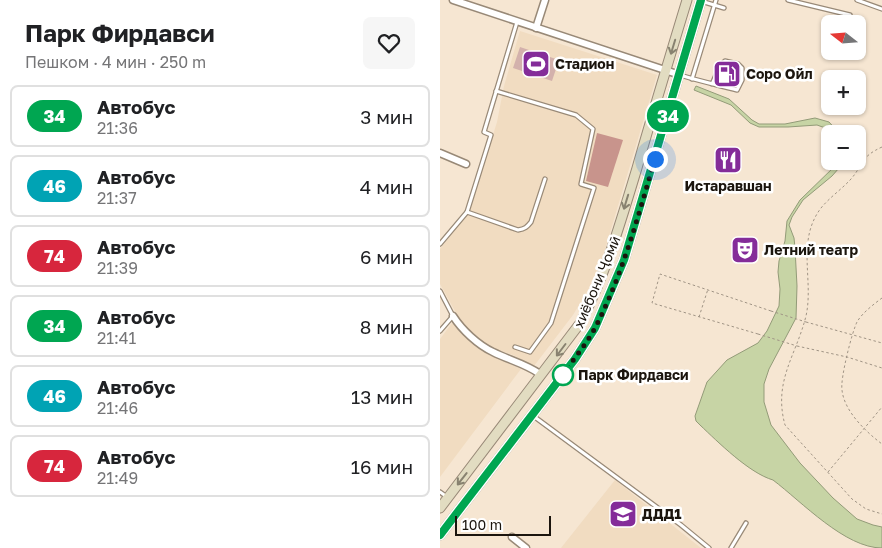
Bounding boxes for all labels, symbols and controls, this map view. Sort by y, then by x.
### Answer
north arrow [821,15,866,60]
map controls [821,15,866,170]
button: heart [363,17,415,69]
text: Парк Фирдавси [25,18,215,47]
one-way arrow [667,38,677,54]
sports icon: Стадион [521,49,551,79]
text: Пешком · 4 мин · 250 m [25,52,206,72]
place label: Стадион [555,55,614,72]
fuel station icon: Соро Ойл [712,59,742,89]
place label: Соро Ойл [746,65,813,82]
button: + [821,70,866,115]
text: Автобус [97,95,175,118]
line badge: 34 [646,100,690,132]
text: 34 [43,105,66,127]
text: 3 мин [360,105,413,128]
text: 34 [657,105,679,127]
text: 21:36 [97,118,138,138]
button: − [821,125,866,170]
restaurant icon: Истаравшан [713,145,743,175]
your location [643,147,668,172]
text: Автобус [97,165,175,188]
text: 46 [43,175,66,197]
text: 4 мин [360,175,413,198]
place label: Истаравшан [684,177,772,194]
text: 21:37 [97,188,137,208]
one-way arrow [621,194,631,210]
street label: хиёбони Ҷомӣ [570,233,624,330]
text: Автобус [97,235,175,258]
theatre icon: Летний театр [730,235,760,265]
place label: Летний театр [764,241,858,258]
text: 74 [44,245,65,267]
text: 6 мин [360,245,413,268]
text: 21:39 [97,258,138,278]
text: Автобус [97,305,175,328]
text: 34 [43,315,66,337]
text: 8 мин [360,315,413,338]
text: 21:41 [97,328,136,348]
one-way arrow [556,343,566,357]
marker: Парк Фирдавси [552,364,574,386]
place label: Парк Фирдавси [578,366,689,383]
text: Автобус [97,375,175,398]
text: 46 [43,385,66,407]
text: 13 мин [351,385,413,408]
text: 21:46 [97,398,138,418]
text: Автобус [97,445,175,468]
text: 74 [44,455,65,477]
text: 16 мин [351,455,413,478]
text: 21:49 [97,468,138,488]
one-way arrow [457,472,468,485]
school or university icon: ДДД1 [608,499,638,529]
place label: ДДД1 [642,505,682,522]
scale bar [455,513,551,536]
text: 100 m [462,516,502,533]

